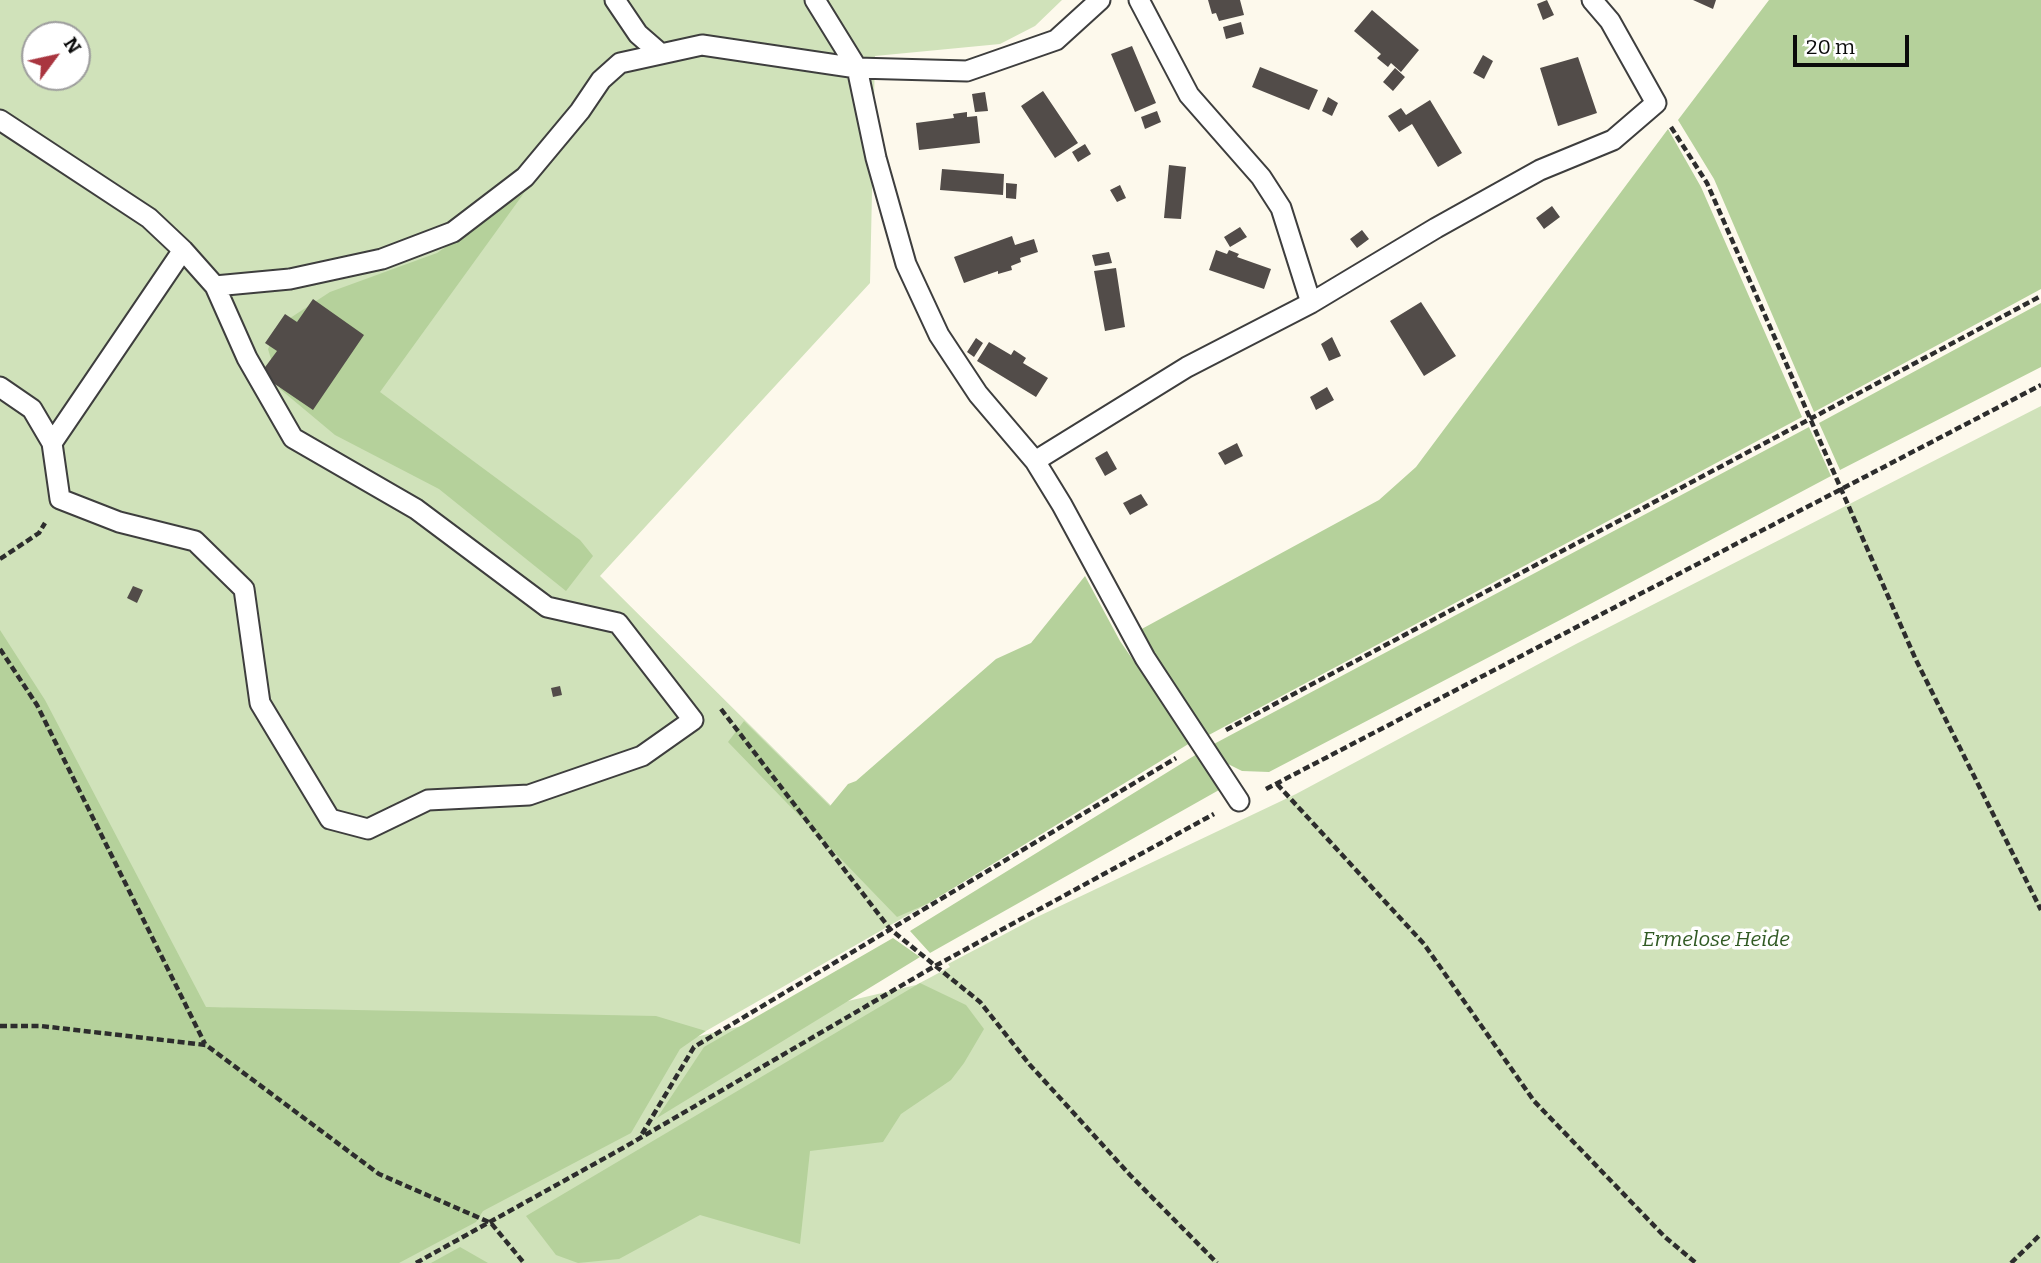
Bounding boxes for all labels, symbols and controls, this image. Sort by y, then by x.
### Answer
north arrow [21,21,91,91]
scale bar [1796,21,1912,65]
text: N [59,33,86,58]
text: 20 m [1806,34,1855,60]
park label: Ermelose Heide [1642,927,1790,953]

